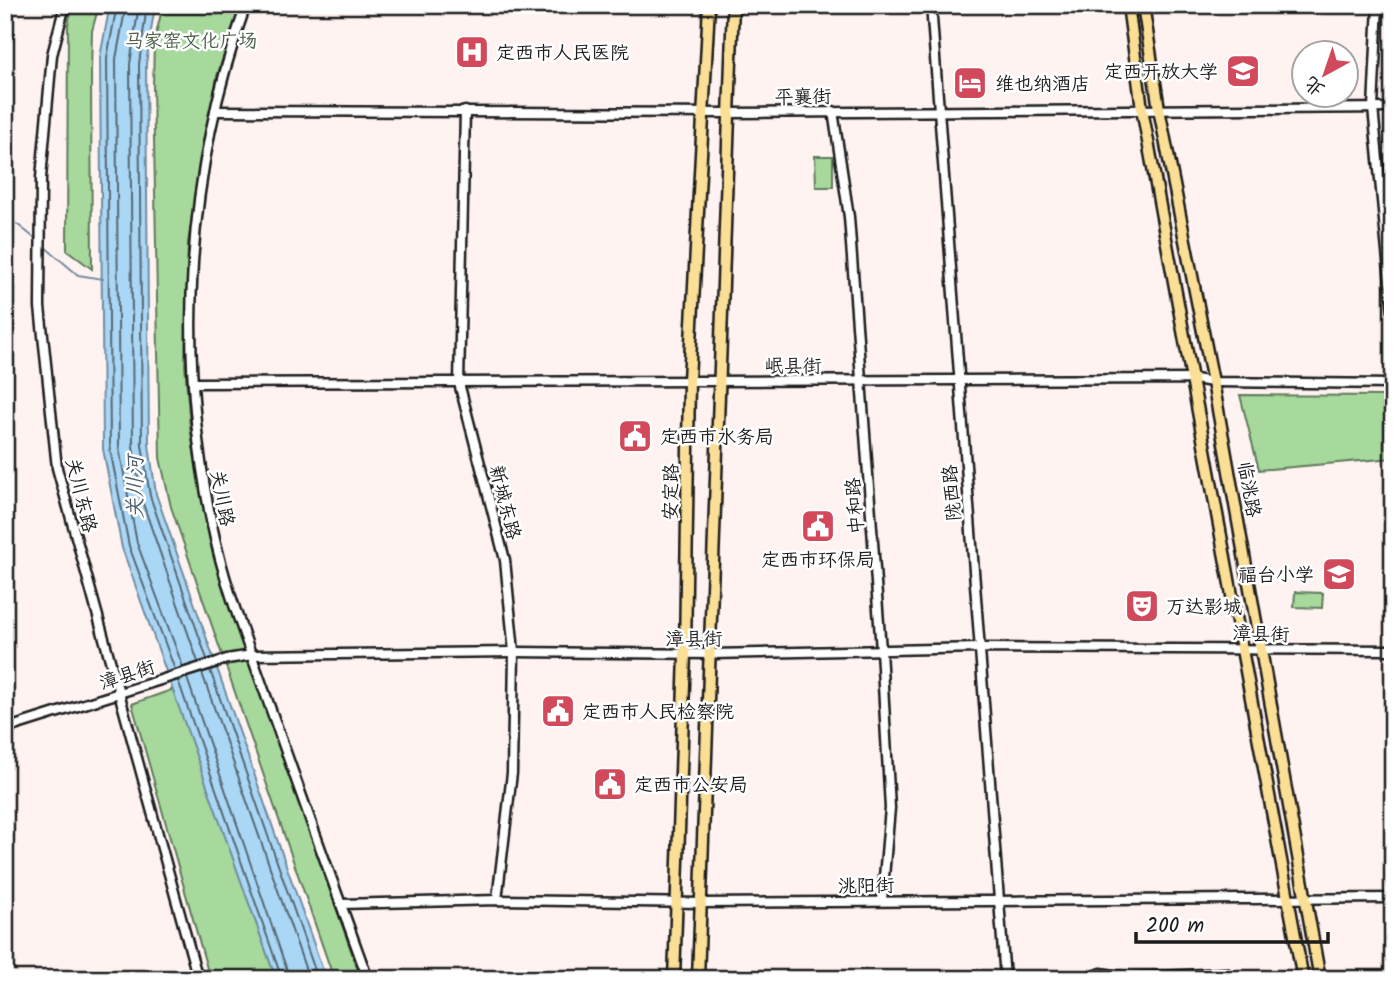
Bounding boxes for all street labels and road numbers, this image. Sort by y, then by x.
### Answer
street label: 平襄街 [774,83,832,113]
street label: 岷县街 [764,352,822,382]
street label: 关川东路 [56,455,104,536]
street label: 临洮路 [1228,459,1268,520]
street label: 新城东路 [480,462,528,543]
street label: 安定路 [657,463,687,521]
street label: 陇西路 [936,463,970,523]
street label: 关川路 [201,468,241,529]
street label: 中和路 [839,476,873,535]
street label: 漳县街 [1232,619,1290,651]
street label: 漳县街 [665,625,723,655]
street label: 漳县街 [96,653,159,699]
street label: 洮阳街 [837,872,895,902]

